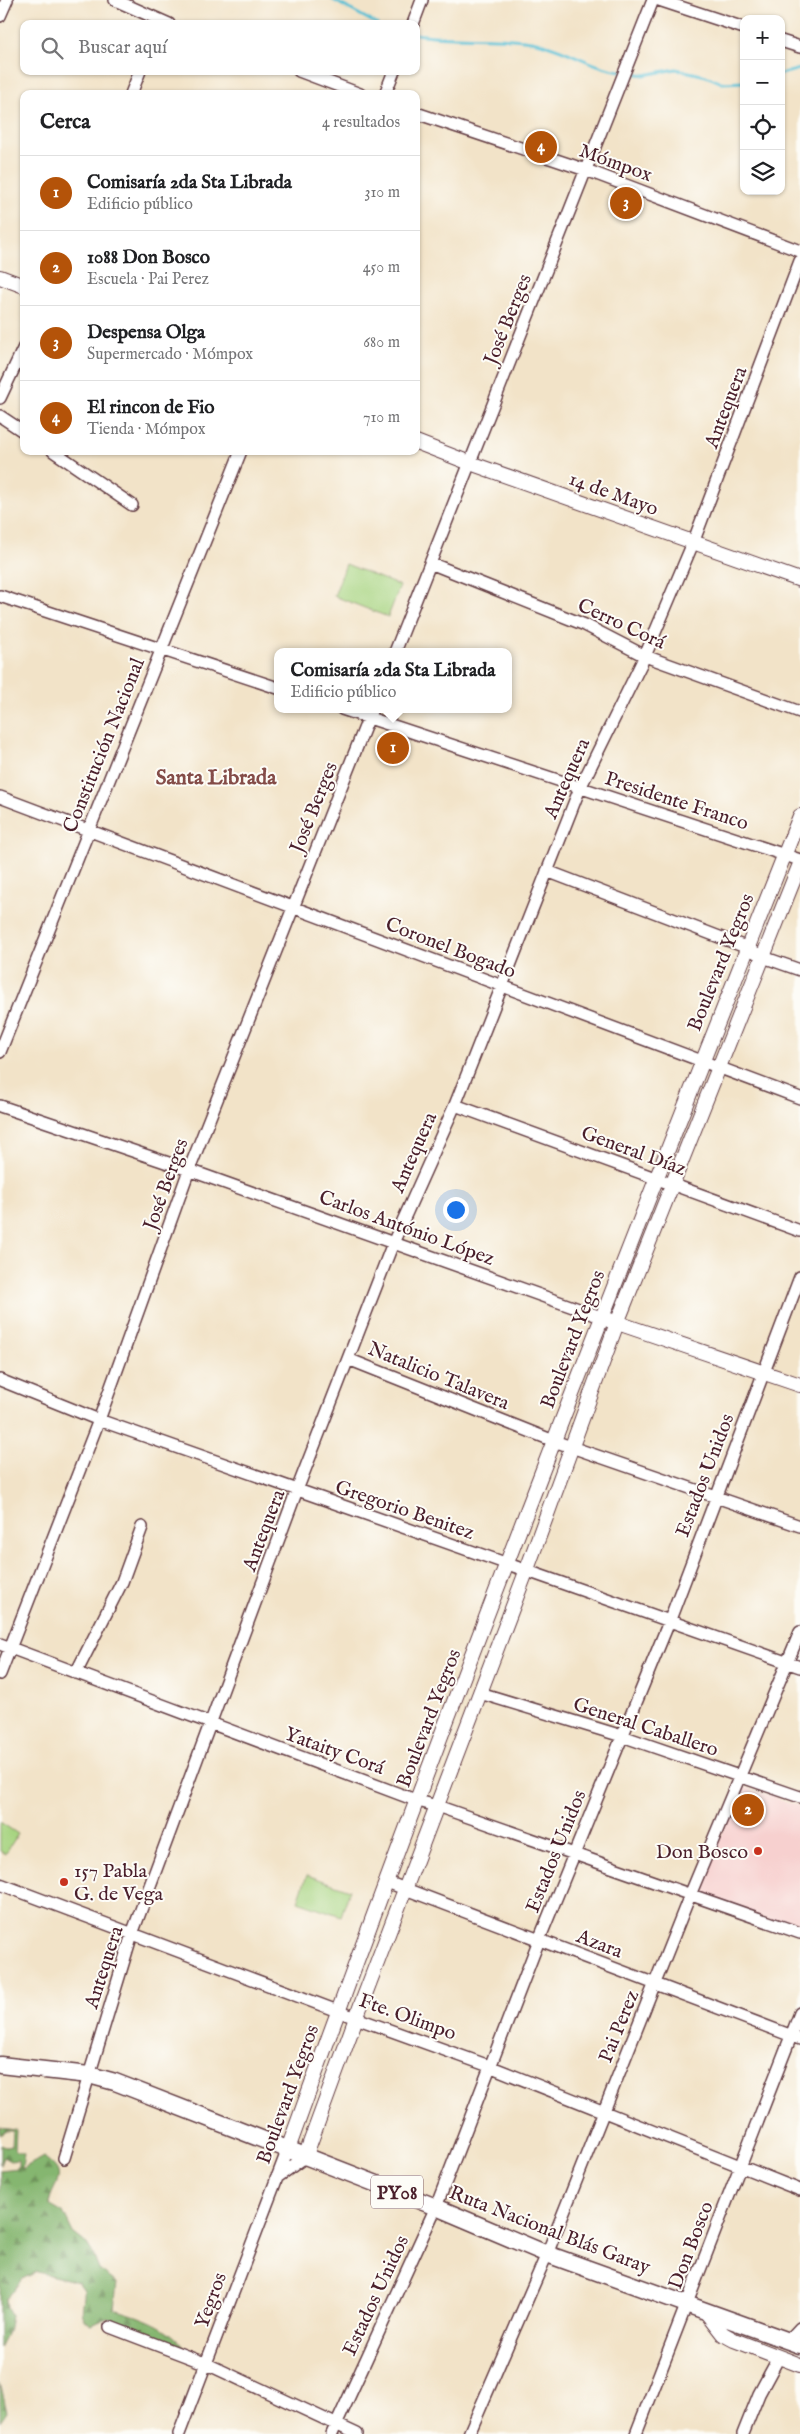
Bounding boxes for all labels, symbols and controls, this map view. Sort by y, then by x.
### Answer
map controls [740,15,785,195]
button: + [740,15,785,60]
search box [20,20,420,75]
icon: search [38,34,66,62]
text: Buscar aquí [78,36,167,60]
button: − [740,60,785,105]
button: locate [740,105,785,150]
text: Cerca [40,109,90,136]
text: 4 resultados [322,113,400,133]
pin: 4 [525,128,557,166]
street label: Mómpox [576,139,656,188]
button: layers [740,150,785,195]
text: Comisaría 2da Sta Librada [87,171,292,195]
text: 1 [53,183,59,203]
text: 310 m [364,183,400,203]
pin: 3 [610,184,642,222]
text: Edificio público [87,195,193,215]
text: 1088 Don Bosco [87,246,210,270]
text: 2 [52,258,60,278]
text: 450 m [363,258,400,278]
text: Escuela · Pai Perez [87,270,209,290]
street label: José Berges [478,270,538,371]
text: Despensa Olga [87,321,205,345]
text: 3 [53,333,59,353]
text: 680 m [363,333,400,353]
text: Supermercado · Mómpox [87,345,253,365]
street label: Antequera [699,363,754,453]
text: El rincon de Fio [87,396,215,420]
text: 4 [52,408,60,428]
text: 710 m [363,408,400,428]
text: Tienda · Mómpox [87,420,205,440]
street label: 14 de Mayo [565,467,662,522]
street label: Cerro Corá [573,593,670,656]
popup [274,648,512,713]
street label: Constitución Nacional [58,654,151,837]
text: Comisaría 2da Sta Librada [290,659,496,683]
text: Edificio público [290,683,396,703]
pin: 1 [377,729,409,767]
street label: Antequera [538,734,596,824]
street label: José Berges [284,758,344,859]
district label: Santa Librada [156,765,277,792]
street label: Presidente Franco [602,766,752,837]
street label: Boulevard Yegros [682,890,760,1035]
street label: Coronel Bogado [382,912,519,985]
street label: Antequera [385,1108,443,1198]
street label: General Díaz [577,1121,689,1182]
street label: José Berges [138,1135,195,1236]
street label: Carlos António López [315,1185,498,1272]
your location [443,1197,469,1223]
street label: Boulevard Yegros [536,1267,611,1412]
street label: Natalicio Talavera [364,1337,513,1416]
street label: Estados Unidos [670,1410,740,1541]
street label: Gregorio Benitez [332,1475,477,1546]
street label: Antequera [237,1486,292,1576]
street label: Boulevard Yegros [392,1646,467,1791]
street label: General Caballero [570,1692,721,1763]
street label: Yataity Corá [281,1722,388,1781]
street label: Estados Unidos [520,1787,592,1917]
pin: 2 [732,1791,764,1829]
place label: Don Bosco [656,1840,748,1865]
marker: Don Bosco [752,1845,764,1857]
place label: 157 Pabla G. de Vega [74,1859,164,1907]
marker: 157 Pabla G. de Vega [58,1876,70,1888]
street label: Antequera [79,1923,130,2013]
street label: Azara [572,1924,626,1965]
street label: Pai Perez [594,1987,645,2067]
street label: Fte. Olimpo [355,1988,460,2047]
street label: Boulevard Yegros [252,2021,325,2168]
road number: PY08 [371,2176,423,2208]
street label: Ruta Nacional Blás Garay [445,2181,654,2280]
street label: Don Bosco [663,2198,720,2293]
street label: Estados Unidos [338,2231,415,2360]
street label: Yegros [190,2269,233,2332]

